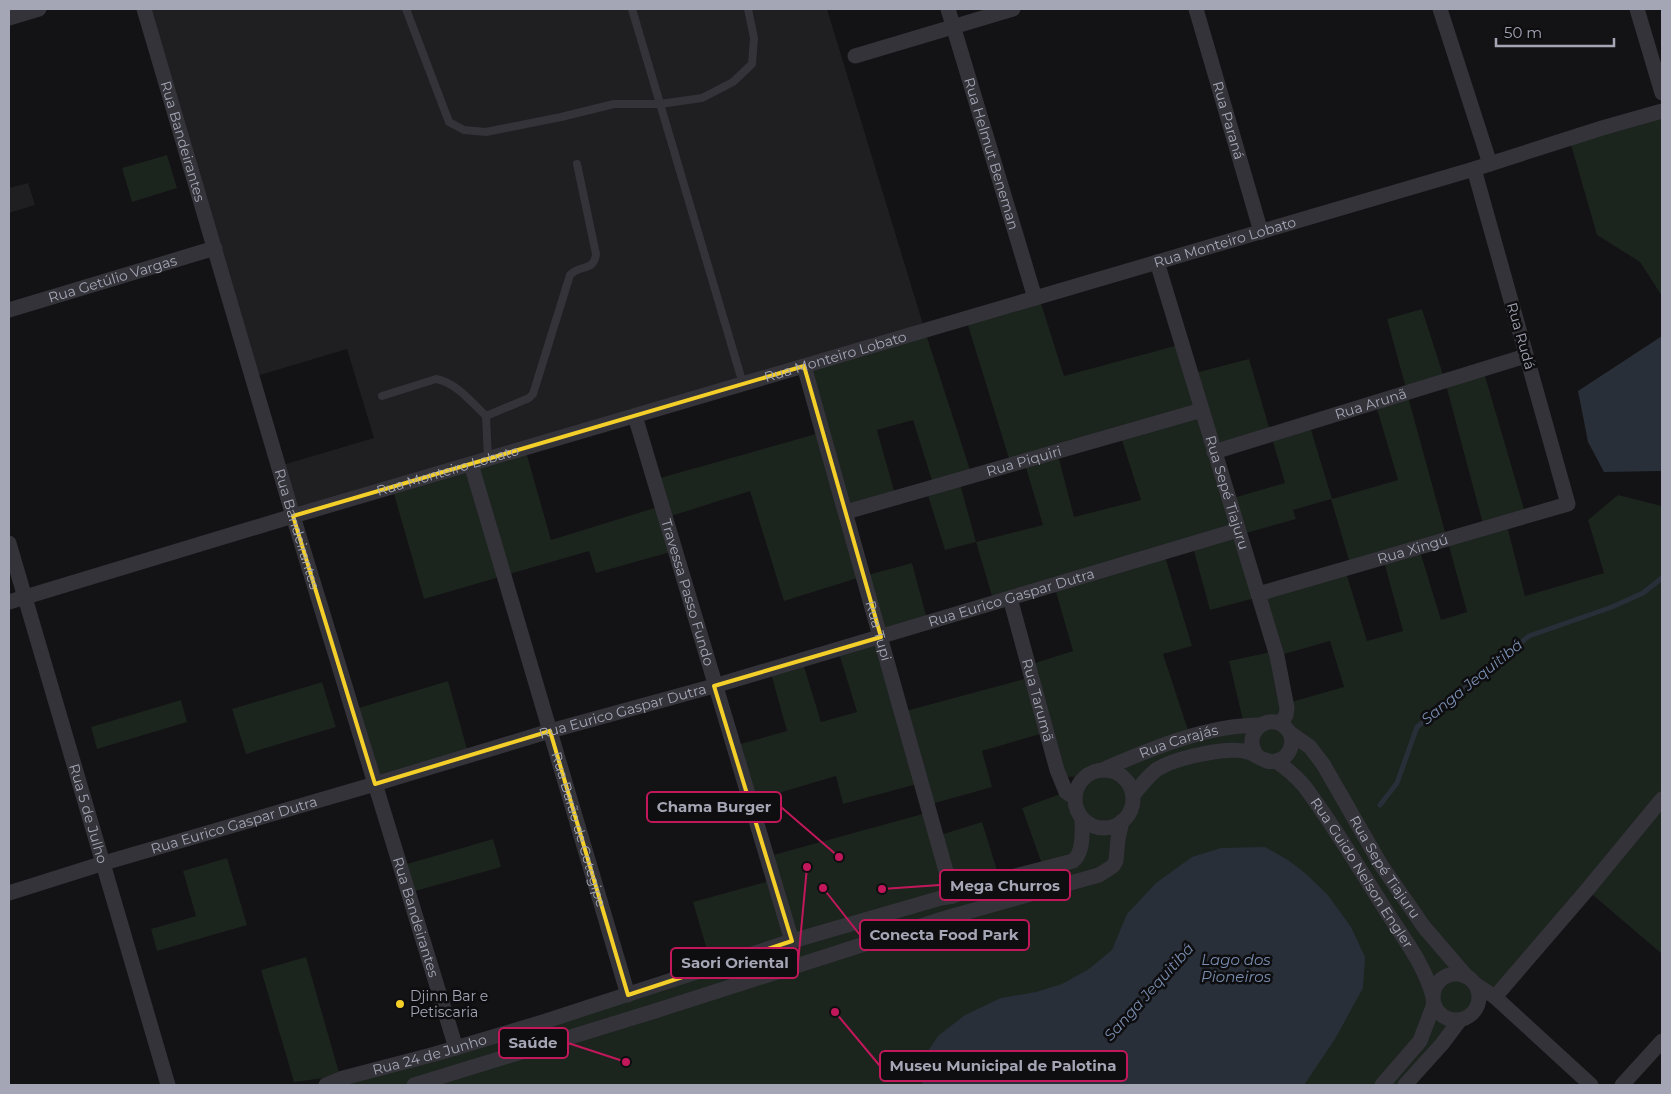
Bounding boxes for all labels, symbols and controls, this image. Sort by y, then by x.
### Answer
scale bar [1496,15,1614,47]
text: 50 m [1504,23,1542,42]
street label: Rua Helmut Beneman [960,75,1023,232]
street label: Rua Bandeirantes [157,79,209,204]
street label: Rua Paraná [1209,79,1248,162]
street label: Rua Monteiro Lobato [1152,213,1298,272]
street label: Rua Getúlio Vargas [46,251,179,307]
street label: Rua Rudá [1503,300,1539,372]
street label: Rua Monteiro Lobato [762,327,909,386]
street label: Rua Arunã [1333,384,1409,423]
street label: Rua Sepé Tiajuru [1201,433,1253,552]
street label: Rua Monteiro Lobato [374,441,521,500]
street label: Rua Piquiri [984,442,1063,480]
street label: Rua Bandeirantes [271,466,324,592]
street label: Travessa Passo Fundo [657,517,718,668]
street label: Rua Xingú [1375,530,1450,568]
street label: Rua Eurico Gaspar Dutra [926,564,1097,631]
street label: Rua Tupi [861,598,895,663]
water label: Sanga Jequitibá [1417,635,1526,728]
street label: Rua Tarumã [1018,657,1058,744]
street label: Rua Eurico Gaspar Dutra [537,680,708,743]
street label: Rua Carajás [1136,721,1220,762]
street label: Rua Barão de Cotegipe [548,749,611,909]
street label: Rua 5 de Julho [65,762,112,866]
street label: Rua Eurico Gaspar Dutra [149,792,319,858]
callout: Chama Burger [647,792,781,822]
street label: Rua Guido Nelson Engler [1306,794,1417,952]
text: Chama Burger [657,797,772,816]
street label: Rua Sepé Tiajuru [1346,812,1424,922]
street label: Rua Bandeirantes [389,855,443,980]
callout: Mega Churros [940,870,1070,900]
text: Mega Churros [950,876,1060,895]
callout: Conecta Food Park [860,920,1029,950]
text: Conecta Food Park [870,925,1019,944]
water label: Sanga Jequitibá [1100,939,1198,1044]
callout: Saori Oriental [671,948,798,978]
water label: Lago dos Pioneiros [1201,950,1272,986]
text: Saori Oriental [681,953,789,972]
place label: Djinn Bar e Petiscaria [410,987,488,1021]
marker: Djinn Bar e Petiscaria [394,998,406,1010]
callout: Saúde [499,1028,568,1058]
street label: Rua 24 de Junho [370,1030,489,1079]
text: Saúde [509,1033,557,1052]
callout: Museu Municipal de Palotina [880,1051,1127,1081]
text: Museu Municipal de Palotina [890,1056,1116,1075]

